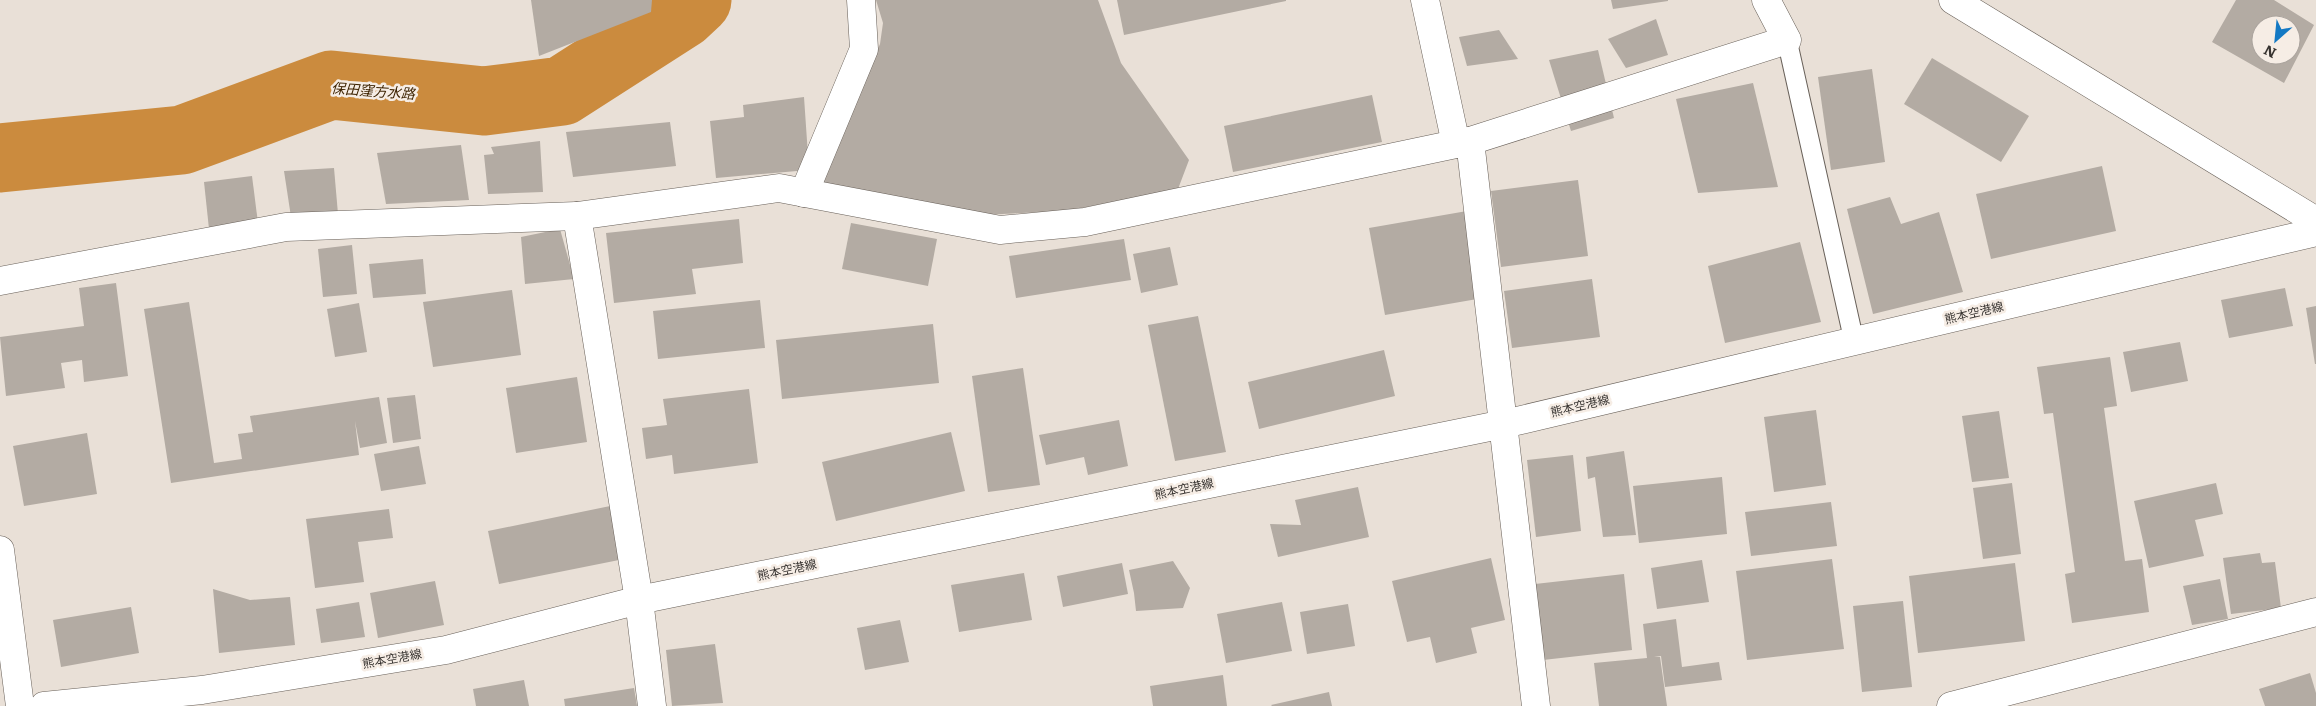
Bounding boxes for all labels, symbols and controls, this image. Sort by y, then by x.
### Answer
north arrow [2251,15,2301,65]
text: N [2260,41,2279,64]
water label: 保田窪方水路 [330,77,417,103]
street label: 熊本空港線 [1943,297,2005,328]
street label: 熊本空港線 [1549,390,1611,421]
street label: 熊本空港線 [1153,473,1215,503]
street label: 熊本空港線 [756,554,818,584]
street label: 熊本空港線 [361,644,423,672]

